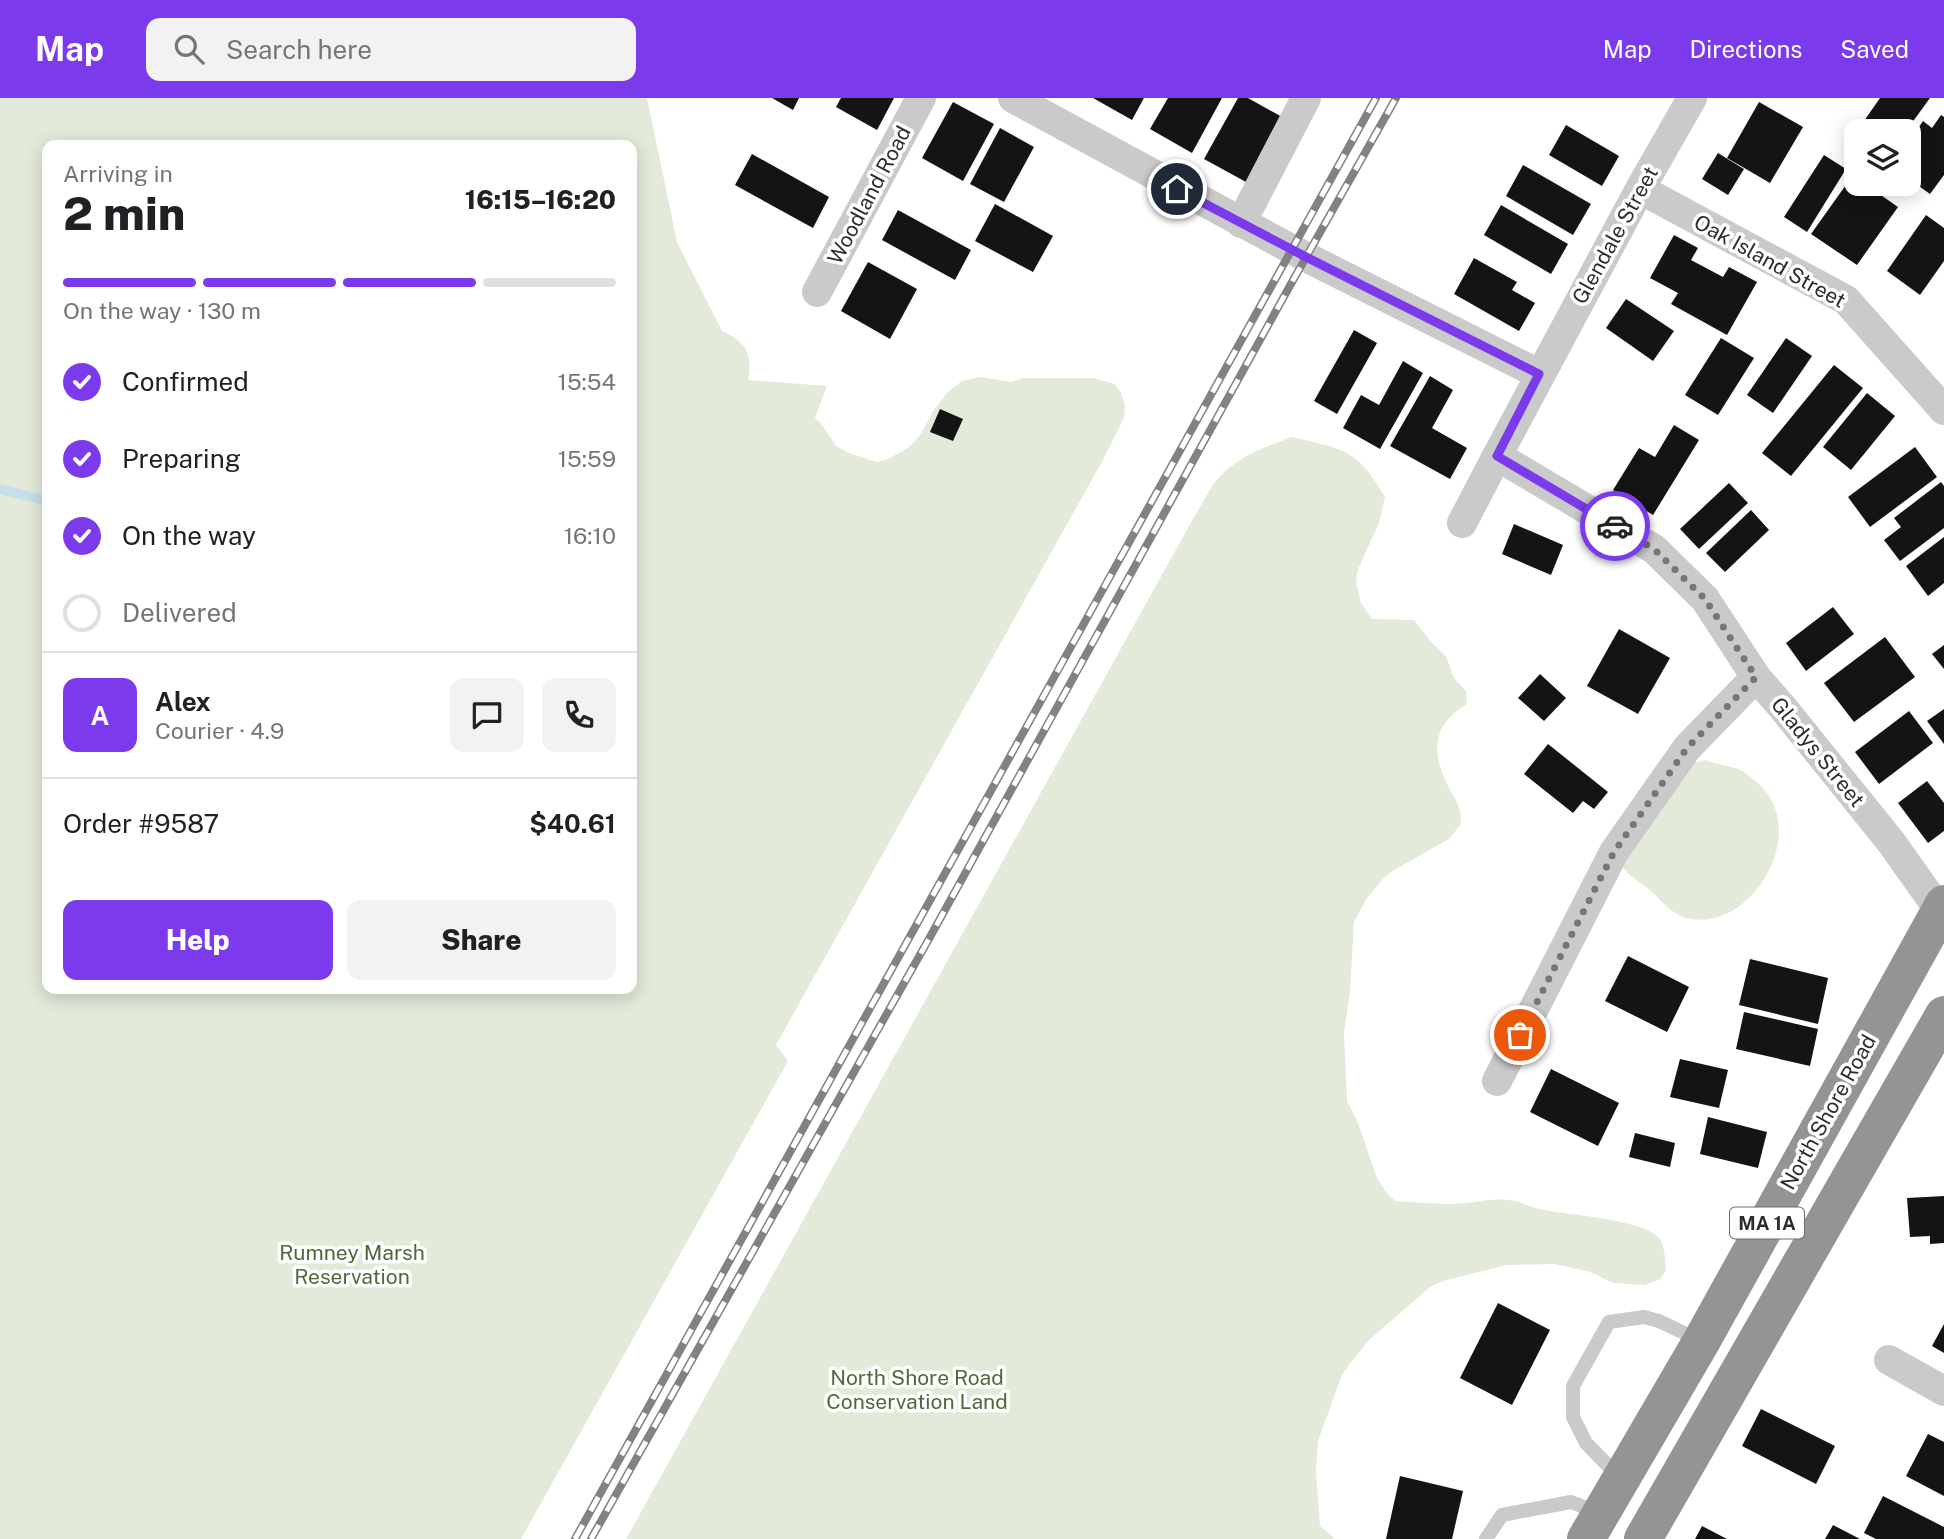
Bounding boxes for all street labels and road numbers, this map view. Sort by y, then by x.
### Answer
street label: Woodland Road [822,122,916,268]
street label: Glendale Street [1567,162,1663,308]
street label: Oak Island Street [1690,209,1850,313]
street label: Gladys Street [1766,692,1870,812]
street label: North Shore Road [1775,1030,1881,1194]
road number: MA 1A [1730,1208,1804,1238]

